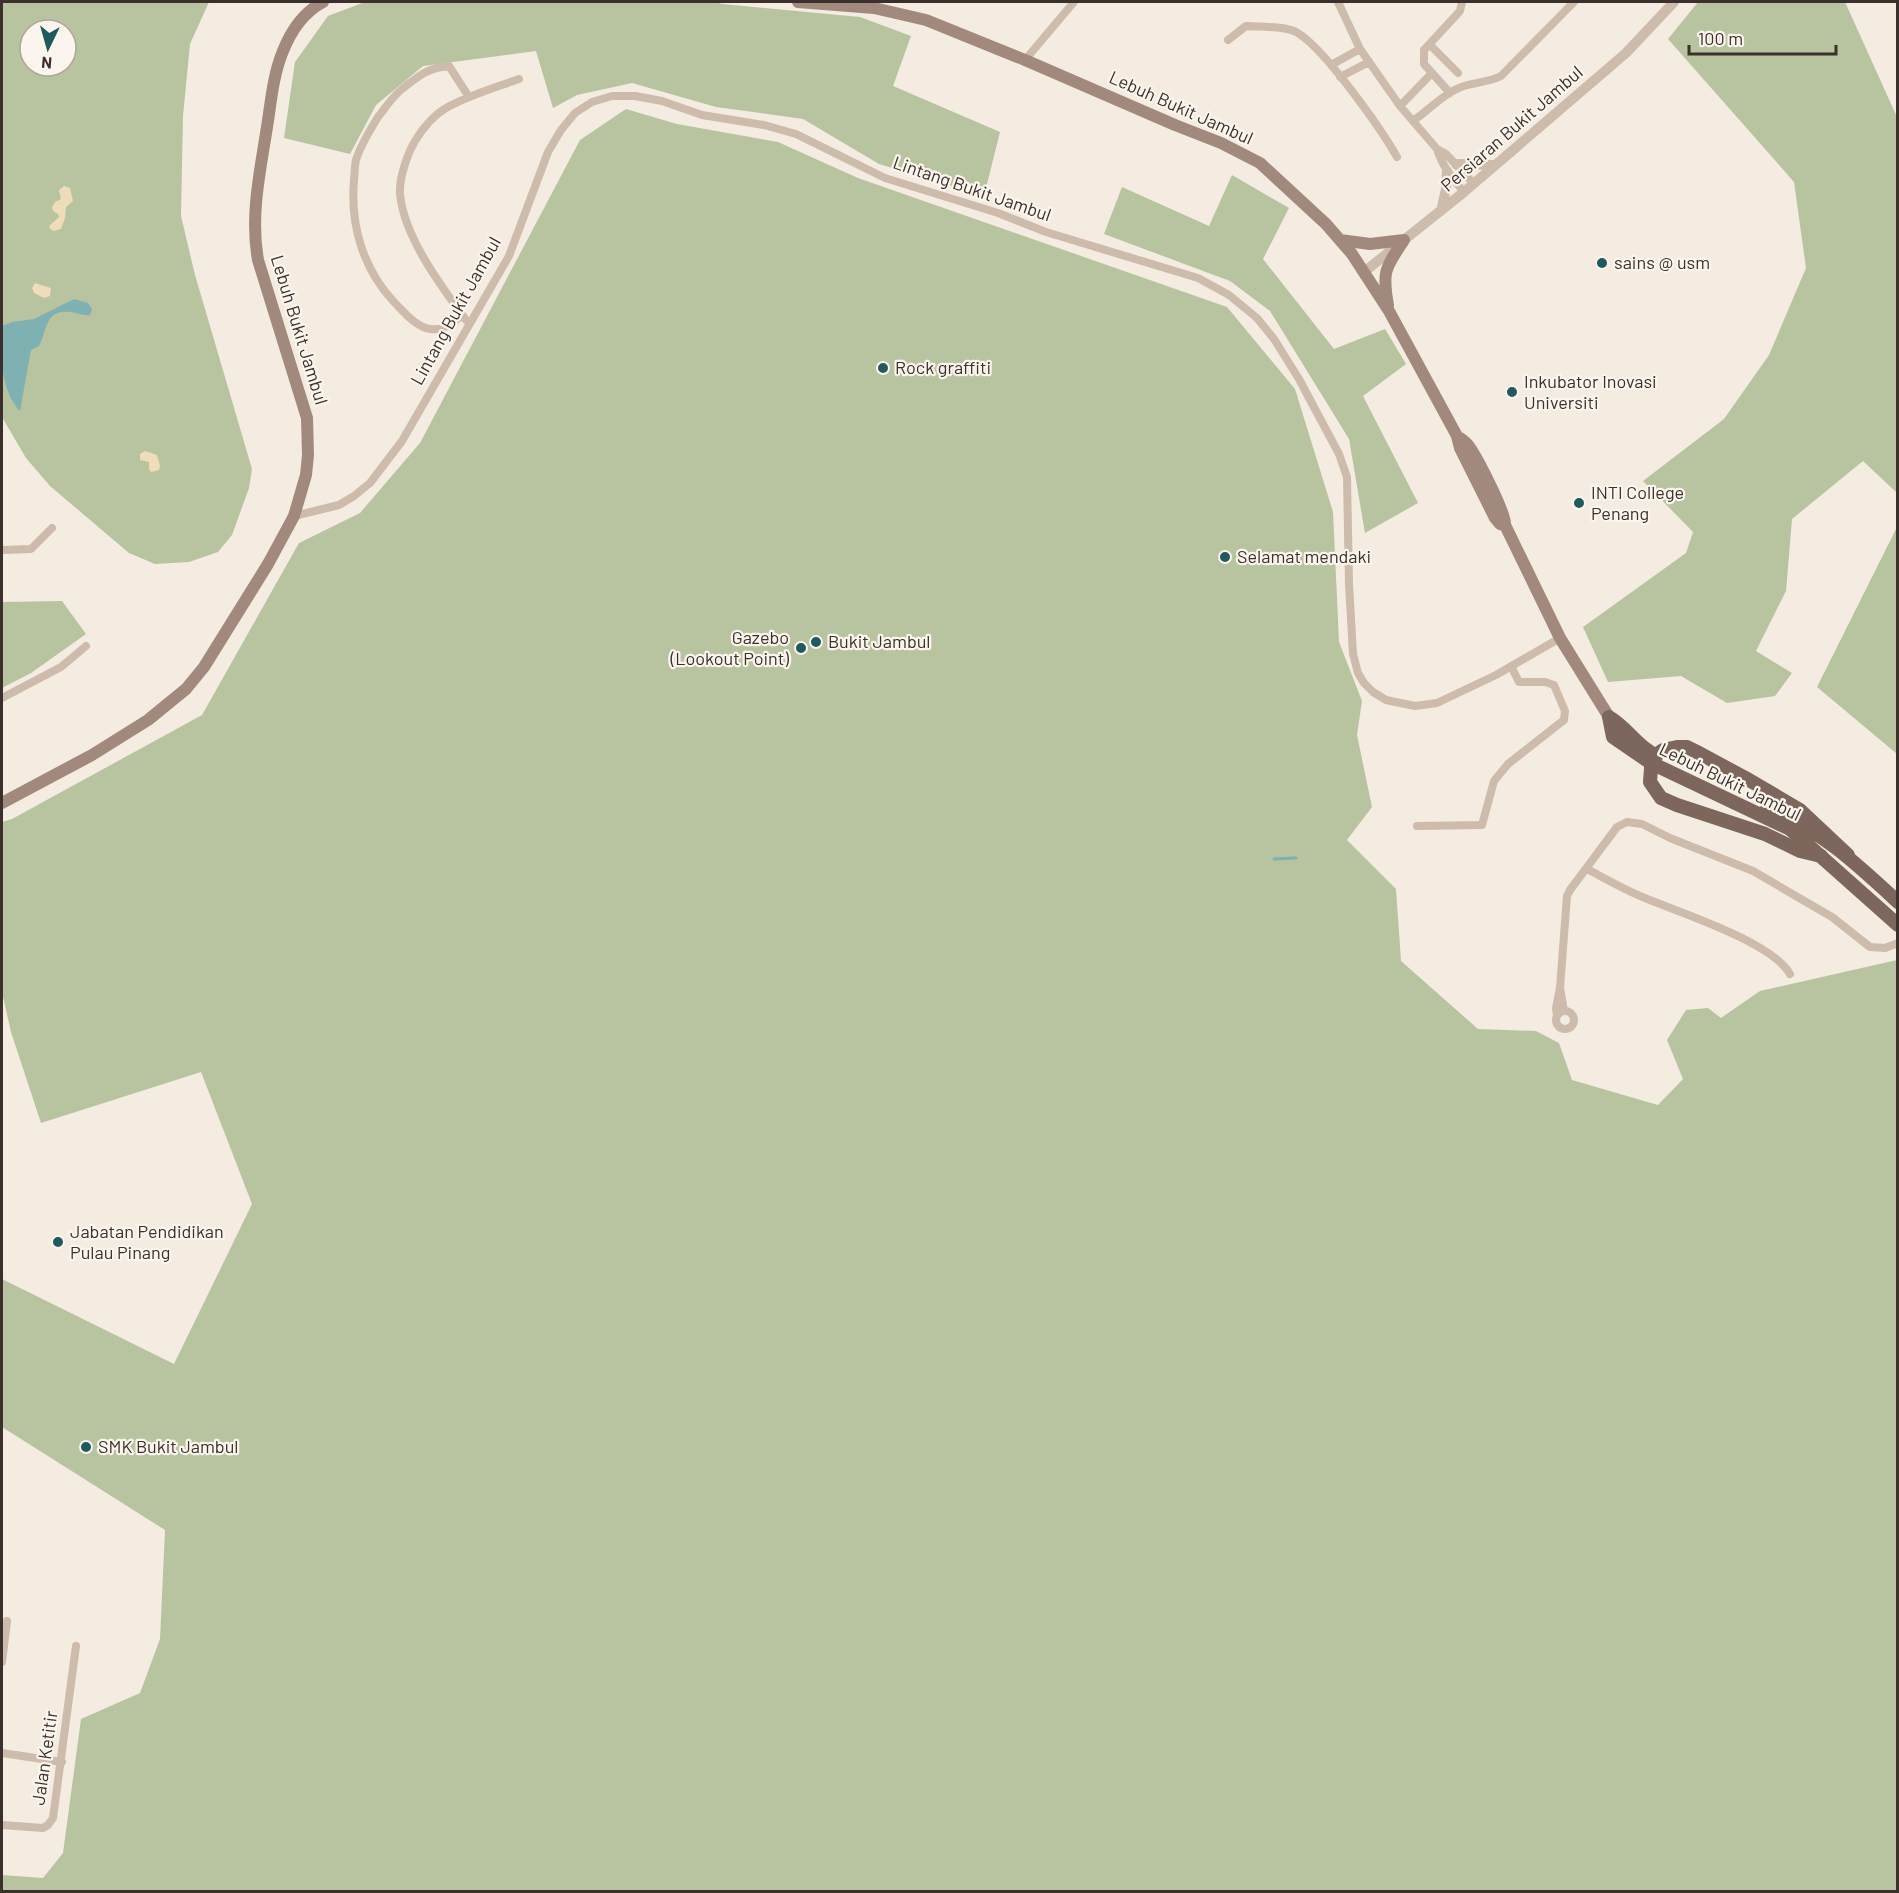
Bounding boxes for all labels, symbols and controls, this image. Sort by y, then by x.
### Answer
north arrow [18,18,78,78]
scale bar [1689,18,1836,56]
text: 100 m [1698,27,1743,49]
text: N [41,54,53,73]
street label: Persiaran Bukit Jambul [1436,61,1587,196]
street label: Lebuh Bukit Jambul [1106,65,1257,149]
street label: Lintang Bukit Jambul [890,151,1054,225]
street label: Lintang Bukit Jambul [405,233,505,388]
place label: sains @ usm [1614,251,1710,273]
street label: Lebuh Bukit Jambul [267,252,333,407]
marker: sains @ usm [1595,256,1609,270]
place label: Rock graffiti [895,356,991,378]
marker: Rock graffiti [876,361,890,375]
place label: Inkubator Inovasi Universiti [1524,370,1657,413]
marker: Inkubator Inovasi Universiti [1505,385,1519,399]
place label: INTI College Penang [1591,481,1684,524]
marker: INTI College Penang [1572,496,1586,510]
place label: Selamat mendaki [1237,545,1371,567]
marker: Selamat mendaki [1218,550,1232,564]
place label: Gazebo (Lookout Point) [669,626,789,669]
place label: Bukit Jambul [828,630,931,652]
marker: Bukit Jambul [809,635,823,649]
marker: Gazebo (Lookout Point) [794,641,808,655]
street label: Lebuh Bukit Jambul [1656,737,1805,825]
place label: Jabatan Pendidikan Pulau Pinang [70,1220,224,1263]
marker: Jabatan Pendidikan Pulau Pinang [51,1235,65,1249]
place label: SMK Bukit Jambul [98,1435,239,1457]
marker: SMK Bukit Jambul [79,1440,93,1454]
street label: Jalan Ketitir [26,1709,62,1807]

